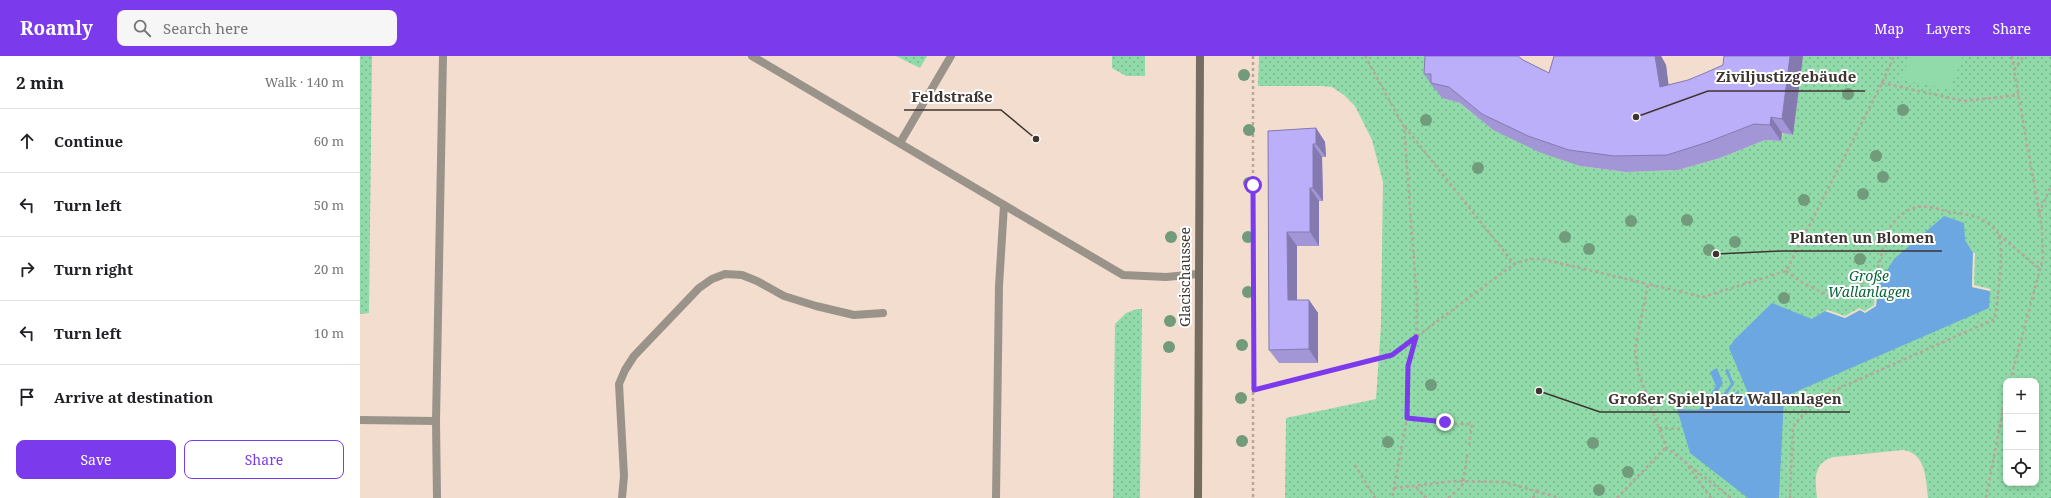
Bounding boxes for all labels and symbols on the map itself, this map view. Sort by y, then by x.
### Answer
callout: Ziviljustizgebäude [1708,64,1865,91]
text: Ziviljustizgebäude [1716,66,1856,86]
callout: Feldstraße [904,83,1001,110]
text: Feldstraße [911,86,993,106]
route start [1244,176,1262,194]
callout: Planten un Blomen [1782,224,1942,251]
street label: Glacischaussee [1175,227,1194,327]
text: Planten un Blomen [1790,227,1934,247]
park label: Große Wallanlagen [1828,266,1911,301]
callout: Großer Spielplatz Wallanlagen [1600,385,1850,412]
text: Großer Spielplatz Wallanlagen [1608,388,1842,408]
route end [1436,413,1454,431]

